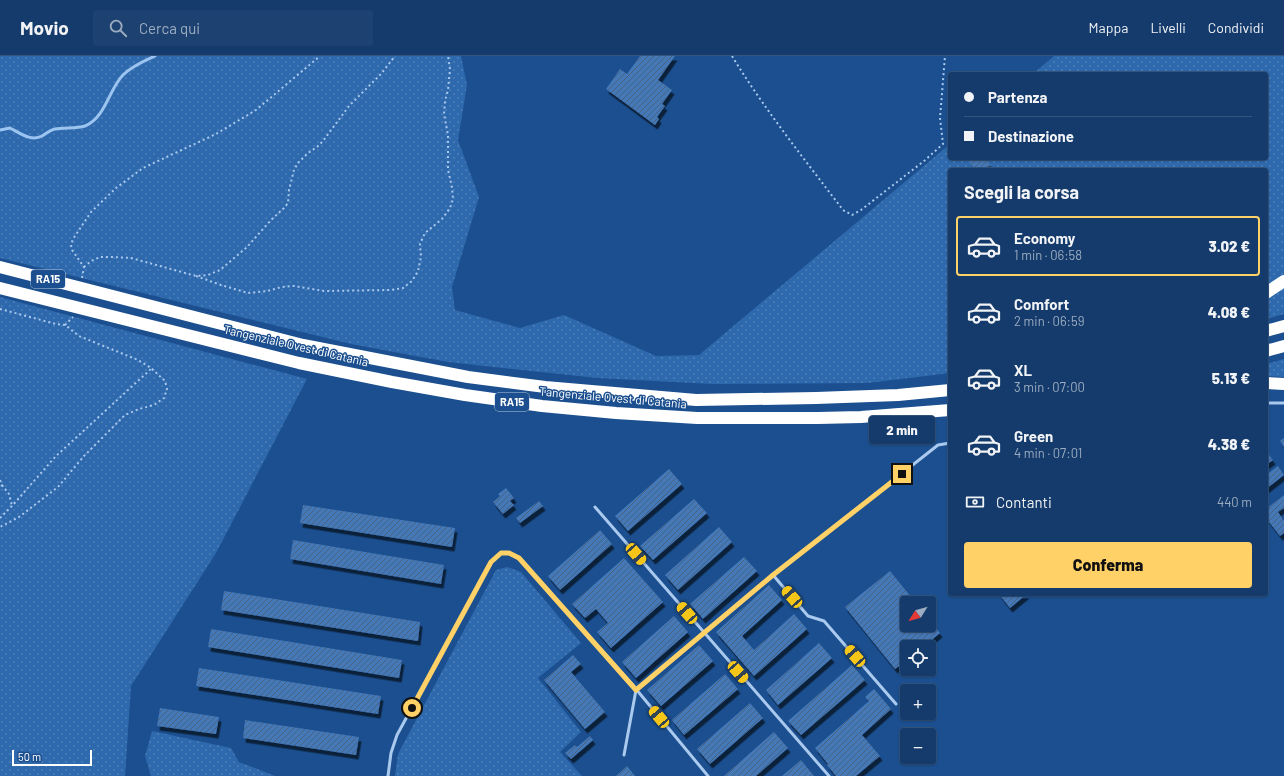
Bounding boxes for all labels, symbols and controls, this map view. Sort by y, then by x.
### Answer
search box [93,10,373,46]
text: Movio [20,16,69,39]
icon: search [107,17,129,39]
text: Cerca qui [139,19,200,37]
text: Mappa [1089,19,1128,36]
text: Livelli [1150,19,1186,36]
text: Condividi [1208,19,1264,36]
text: Partenza [988,88,1047,106]
text: Destinazione [988,127,1074,145]
text: Scegli la corsa [964,181,1079,203]
icon: car [966,228,1002,264]
text: Economy [1014,229,1075,247]
text: 3.02 € [1209,237,1250,255]
text: 1 min · 06:58 [1014,247,1082,263]
road number: RA15 [31,270,65,288]
icon: car [966,294,1002,330]
text: Comfort [1014,295,1069,313]
text: 4.08 € [1208,303,1250,321]
text: 2 min · 06:59 [1014,313,1084,329]
street label: Tangenziale Ovest di Catania [223,322,370,368]
icon: car [966,360,1002,396]
text: XL [1014,361,1032,379]
text: 5.13 € [1212,369,1250,387]
text: 3 min · 07:00 [1014,379,1085,395]
street label: Tangenziale Ovest di Catania [539,384,687,410]
road number: RA15 [495,393,529,411]
callout: 2 min [869,416,935,444]
text: 2 min [886,422,918,438]
icon: car [966,426,1002,462]
text: Green [1014,427,1053,445]
text: 4.38 € [1208,435,1250,453]
text: 4 min · 07:01 [1014,445,1082,461]
route end [893,465,911,483]
icon: cash [964,491,986,513]
text: Contanti [996,493,1052,511]
text: 440 m [1217,494,1252,510]
car [624,541,648,567]
button: Conferma [964,542,1252,588]
car [780,584,804,610]
north arrow [900,596,936,632]
map controls [900,596,936,764]
car [675,600,699,626]
button: locate [900,640,936,676]
car [843,643,867,669]
car [726,659,750,685]
button: + [900,684,936,720]
route start [403,699,421,717]
car [647,704,671,730]
button: − [900,728,936,764]
scale bar [12,748,92,767]
text: 50 m [18,750,41,763]

